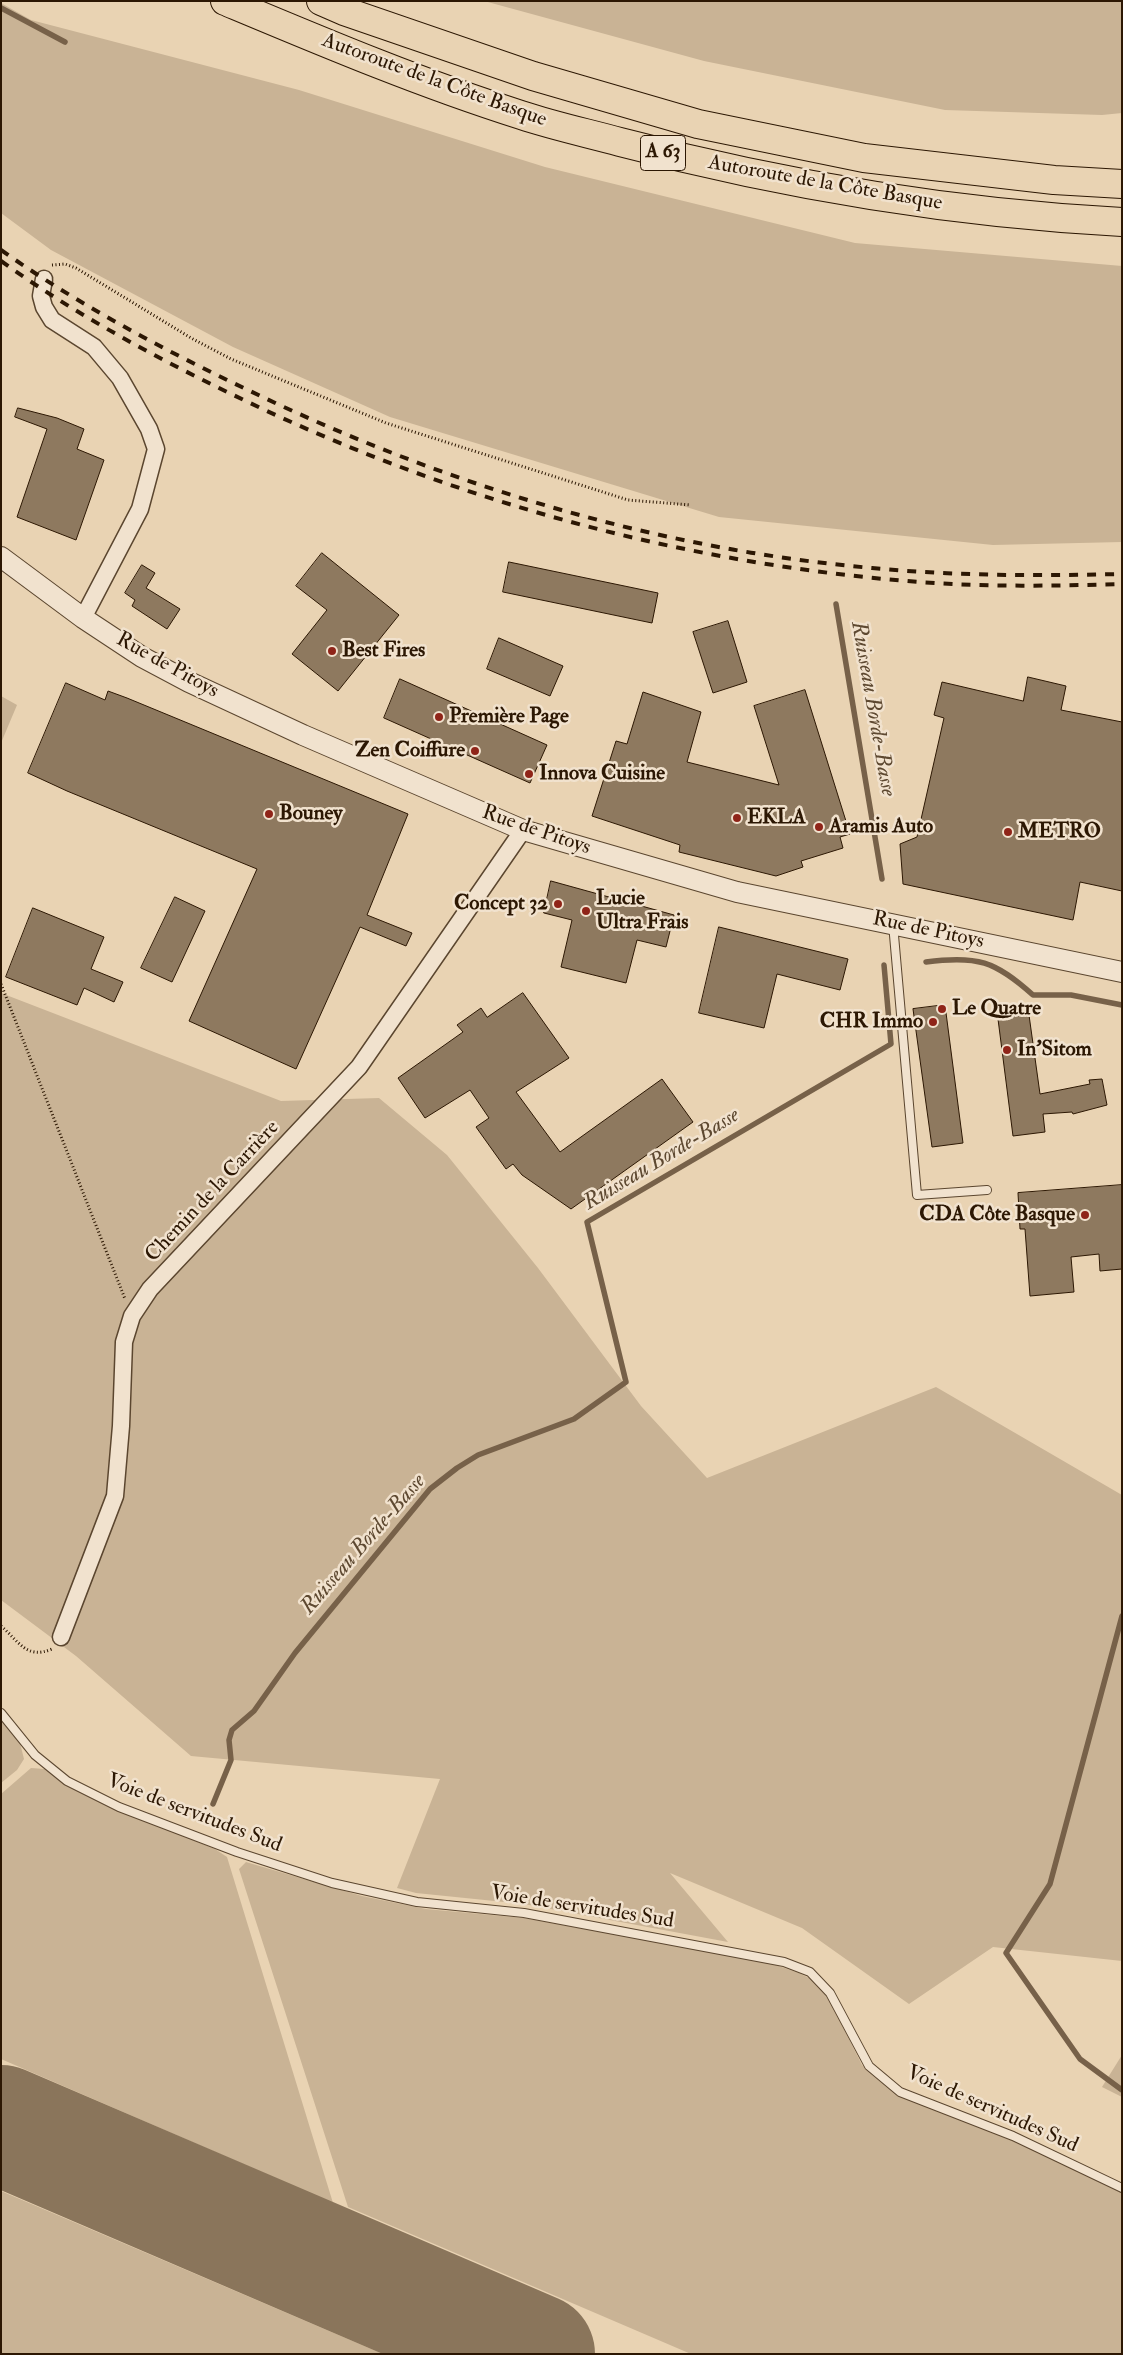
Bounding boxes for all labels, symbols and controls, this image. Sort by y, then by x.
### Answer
street label: Autoroute de la Côte Basque [318,29,550,133]
road number: A 63 [640,136,686,170]
street label: Autoroute de la Côte Basque [706,151,944,217]
water label: Ruisseau Borde-Basse [844,619,900,799]
street label: Rue de Pitoys [111,628,223,704]
place label: Best Fires [342,638,425,664]
marker: Best Fires [326,645,338,657]
place label: Première Page [449,704,569,730]
marker: Première Page [433,711,445,723]
place label: Zen Coiffure [355,738,465,764]
marker: Zen Coiffure [469,745,481,757]
place label: Innova Cuisine [539,761,665,787]
marker: Innova Cuisine [523,768,535,780]
place label: Bouney [279,801,343,827]
street label: Rue de Pitoys [478,801,594,861]
place label: EKLA [747,805,806,831]
marker: Bouney [263,808,275,820]
marker: EKLA [731,812,743,824]
place label: Aramis Auto [829,814,933,840]
place label: METRO [1018,819,1101,845]
marker: Aramis Auto [813,821,825,833]
marker: METRO [1002,826,1014,838]
place label: Lucie Ultra Frais [596,886,688,936]
place label: Concept 32 [454,891,548,917]
marker: Concept 32 [552,898,564,910]
marker: Lucie Ultra Frais [580,905,592,917]
street label: Rue de Pitoys [870,907,986,955]
place label: Le Quatre [952,996,1041,1022]
marker: Le Quatre [936,1003,948,1015]
place label: CHR Immo [820,1009,923,1035]
marker: CHR Immo [927,1016,939,1028]
place label: In'Sitom [1017,1037,1092,1063]
marker: In'Sitom [1001,1044,1013,1056]
water label: Ruisseau Borde-Basse [579,1103,745,1217]
street label: Chemin de la Carrière [141,1116,285,1268]
place label: CDA Côte Basque [919,1202,1075,1228]
marker: CDA Côte Basque [1079,1209,1091,1221]
water label: Ruisseau Borde-Basse [296,1469,432,1621]
street label: Voie de servitudes Sud [103,1769,285,1859]
street label: Voie de servitudes Sud [489,1881,675,1935]
street label: Voie de servitudes Sud [902,2061,1082,2159]

